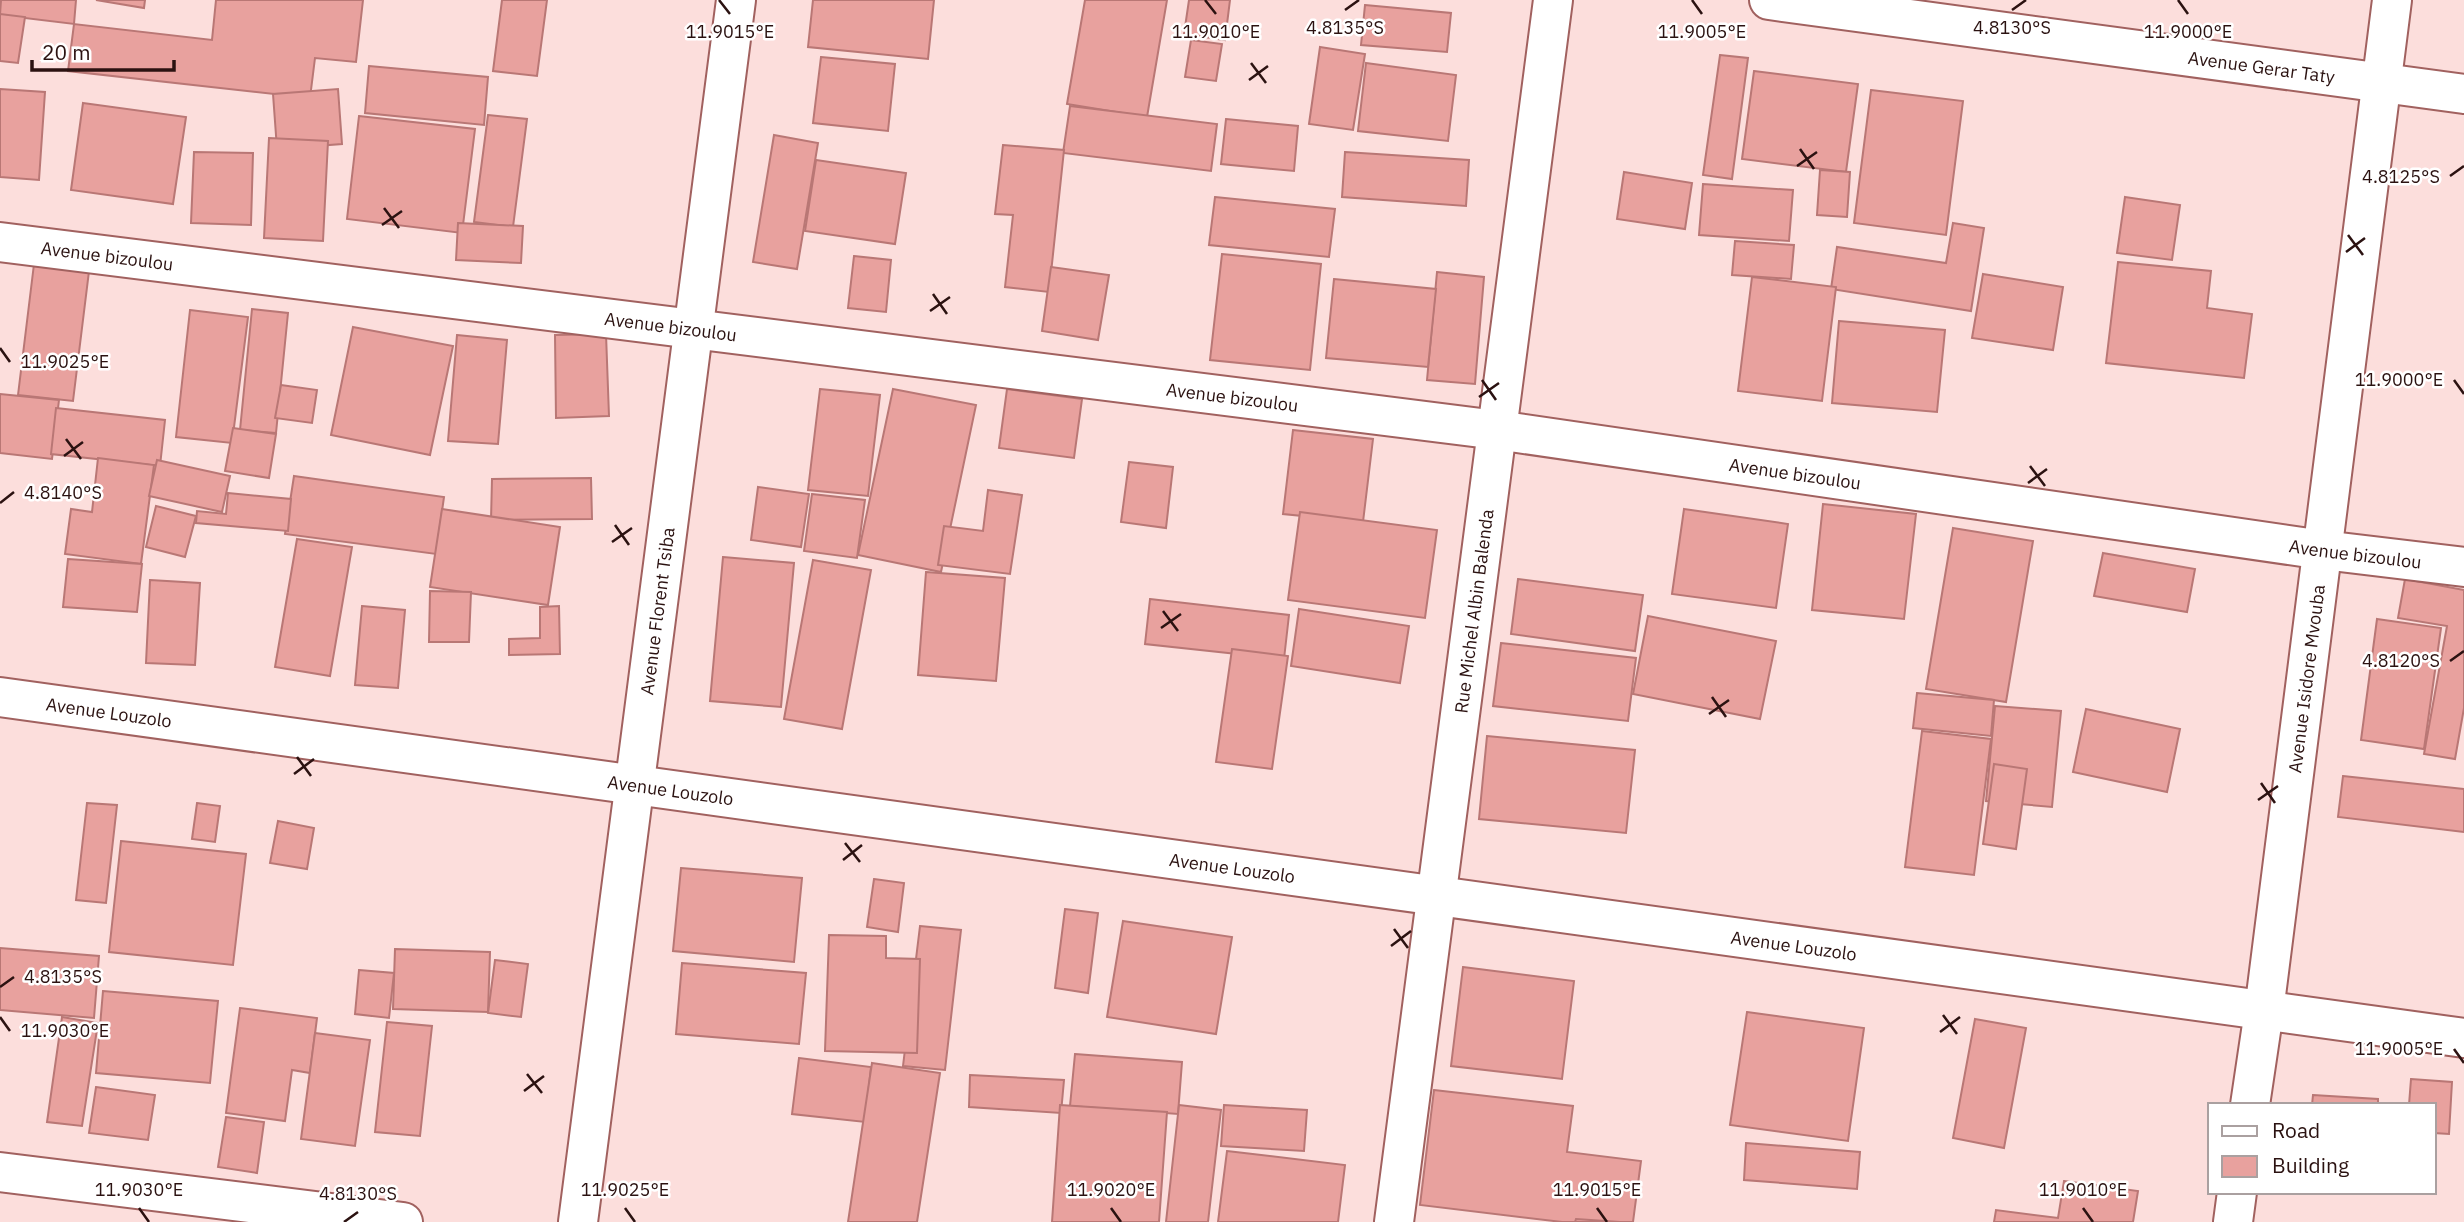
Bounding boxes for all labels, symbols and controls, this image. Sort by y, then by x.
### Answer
text: 4.8135°S [1306,16,1384,39]
text: 4.8130°S [1973,16,2051,39]
text: 11.9015°E [686,20,774,43]
text: 11.9010°E [1172,20,1260,43]
text: 11.9005°E [1658,20,1746,43]
text: 11.9000°E [2144,20,2232,43]
scale bar [32,28,173,72]
text: 20 m [42,38,91,66]
street label: Avenue Gerar Taty [2187,45,2336,88]
text: 4.8125°S [2362,165,2440,188]
street label: Avenue bizoulou [40,236,175,275]
street label: Avenue bizoulou [603,307,738,346]
text: 11.9025°E [21,350,109,373]
text: 11.9000°E [2355,368,2443,391]
street label: Avenue bizoulou [1165,377,1300,416]
street label: Avenue bizoulou [1728,452,1863,494]
text: 4.8140°S [24,481,102,504]
street label: Rue Michel Albin Balenda [1449,507,1498,715]
street label: Avenue Florent Tsiba [635,525,679,696]
street label: Avenue bizoulou [2288,534,2423,573]
street label: Avenue Isidore Mvouba [2283,583,2329,774]
text: 4.8120°S [2362,649,2440,672]
street label: Avenue Louzolo [45,692,173,732]
street label: Avenue Louzolo [606,770,735,810]
street label: Avenue Louzolo [1168,847,1297,888]
street label: Avenue Louzolo [1729,925,1858,965]
text: 4.8135°S [24,965,102,988]
text: 11.9030°E [21,1019,109,1042]
text: 11.9005°E [2355,1037,2443,1060]
legend [2208,1103,2436,1194]
text: Road [2272,1116,2320,1144]
text: Building [2272,1151,2349,1179]
text: 11.9030°E [95,1178,183,1201]
text: 11.9025°E [581,1178,669,1201]
text: 11.9020°E [1067,1178,1155,1201]
text: 11.9015°E [1553,1178,1641,1201]
text: 11.9010°E [2039,1178,2127,1201]
text: 4.8130°S [319,1182,397,1205]

